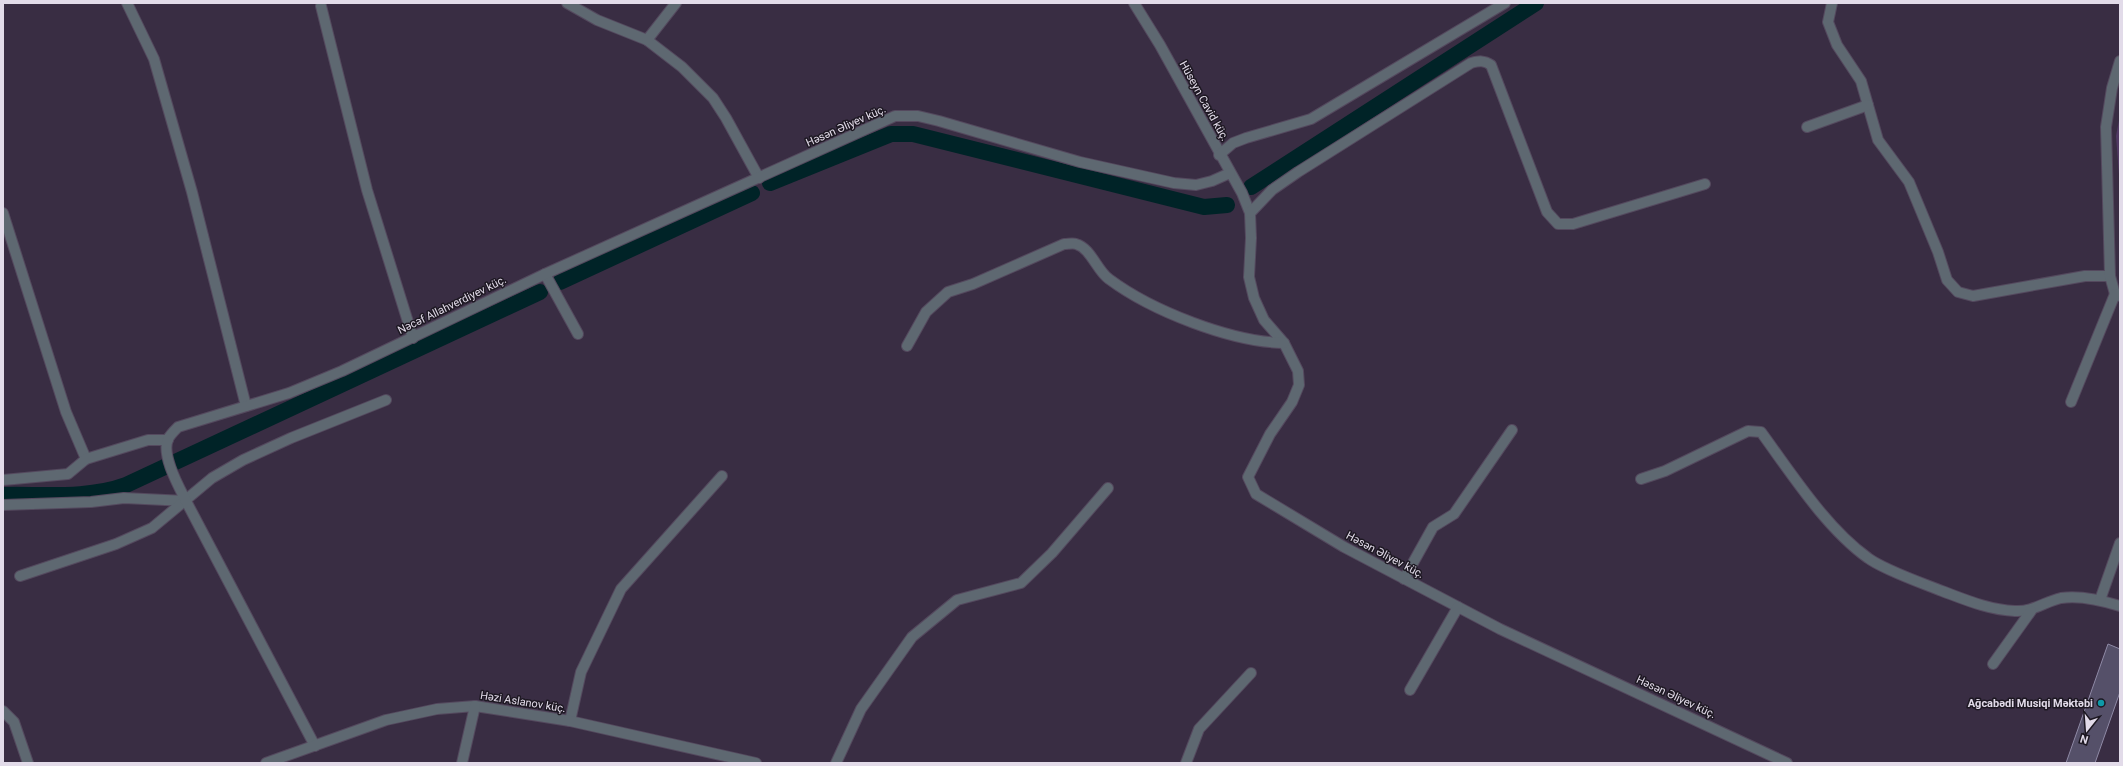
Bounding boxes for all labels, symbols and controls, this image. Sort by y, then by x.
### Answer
street label: Hüseyn Cavid küç. [1177,59,1231,143]
street label: Həsən Əliyev küç. [804,103,888,149]
street label: Nəcəf Allahverdiyev küç. [396,273,508,337]
street label: Həsən Əliyev küç. [1344,529,1426,581]
street label: Həsən Əliyev küç. [1634,673,1718,721]
street label: Həzi Aslanov küç. [479,689,567,715]
place label: Ağcabədi Musiqi Məktəbi [1968,697,2093,710]
marker: Ağcabədi Musiqi Məktəbi [2096,698,2106,708]
north arrow [2067,710,2107,750]
text: N [2078,732,2090,746]

